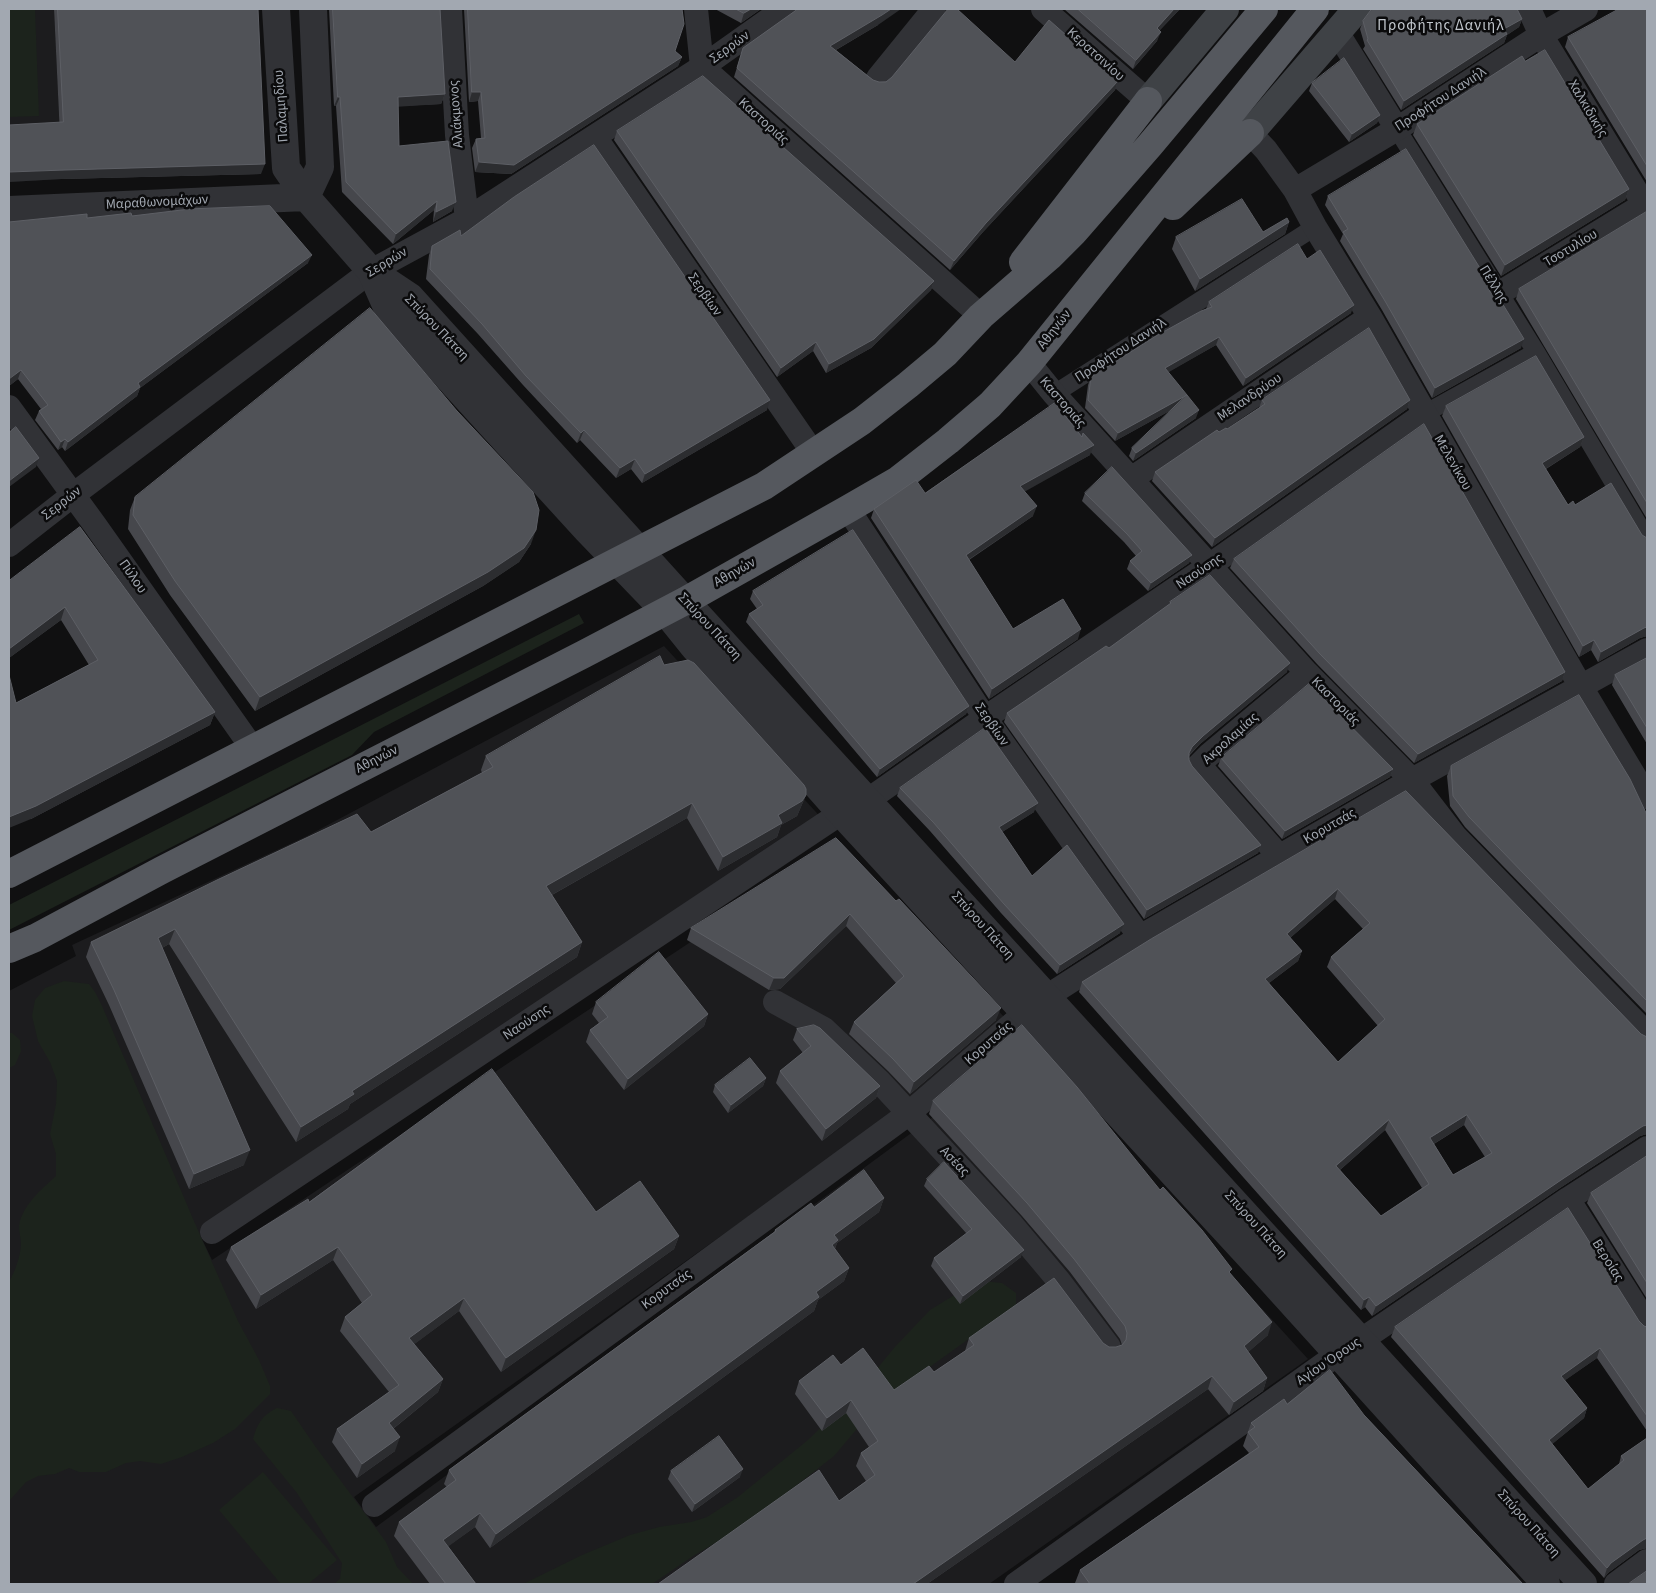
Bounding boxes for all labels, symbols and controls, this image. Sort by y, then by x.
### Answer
district label: Προφήτης Δανιήλ [1375,18,1507,36]
street label: Κερατσινίου [1063,25,1127,85]
street label: Σερρών [707,28,753,68]
street label: Προφήτου Δανιήλ [1392,64,1490,136]
street label: Παλαμηδίου [271,69,293,143]
street label: Χαλκιδικής [1563,77,1611,141]
street label: Αλιάκμονος [446,80,468,148]
street label: Καστοριάς [734,95,792,149]
street label: Μαραθωνομάχων [105,192,209,214]
street label: Τσοτυλίου [1541,226,1601,272]
street label: Σερρών [363,244,411,282]
street label: Πέλλης [1475,263,1511,307]
street label: Σερβίων [683,270,725,320]
street label: Σπύρου Πάτση [400,291,472,365]
street label: Αθηνών [1034,307,1076,353]
street label: Προφήτου Δανιήλ [1072,315,1170,387]
street label: Μελανδρύου [1215,370,1285,426]
street label: Καστοριάς [1035,374,1089,432]
street label: Μελενίκου [1429,432,1475,494]
street label: Σερρών [39,483,85,525]
street label: Ναούσης [1173,550,1227,594]
street label: Αθηνών [711,555,759,591]
street label: Πύλου [114,557,150,597]
street label: Σπύρου Πάτση [674,590,744,664]
street label: Καστοριάς [1307,674,1363,730]
street label: Σερβίων [970,700,1012,750]
street label: Ακρολαμίας [1200,710,1262,768]
street label: Αθηνών [353,742,401,778]
street label: Κορυτσάς [1301,805,1359,849]
street label: Σπύρου Πάτση [947,888,1017,964]
street label: Ναούσης [500,1001,554,1045]
street label: Κορυτσάς [962,1019,1016,1069]
street label: Ασέας [936,1144,972,1180]
street label: Σπύρου Πάτση [1220,1187,1290,1263]
street label: Βεροίας [1587,1237,1627,1285]
street label: Κορυτσάς [639,1266,695,1314]
street label: Αγίου Όρους [1294,1334,1364,1390]
street label: Σπύρου Πάτση [1493,1486,1563,1562]

